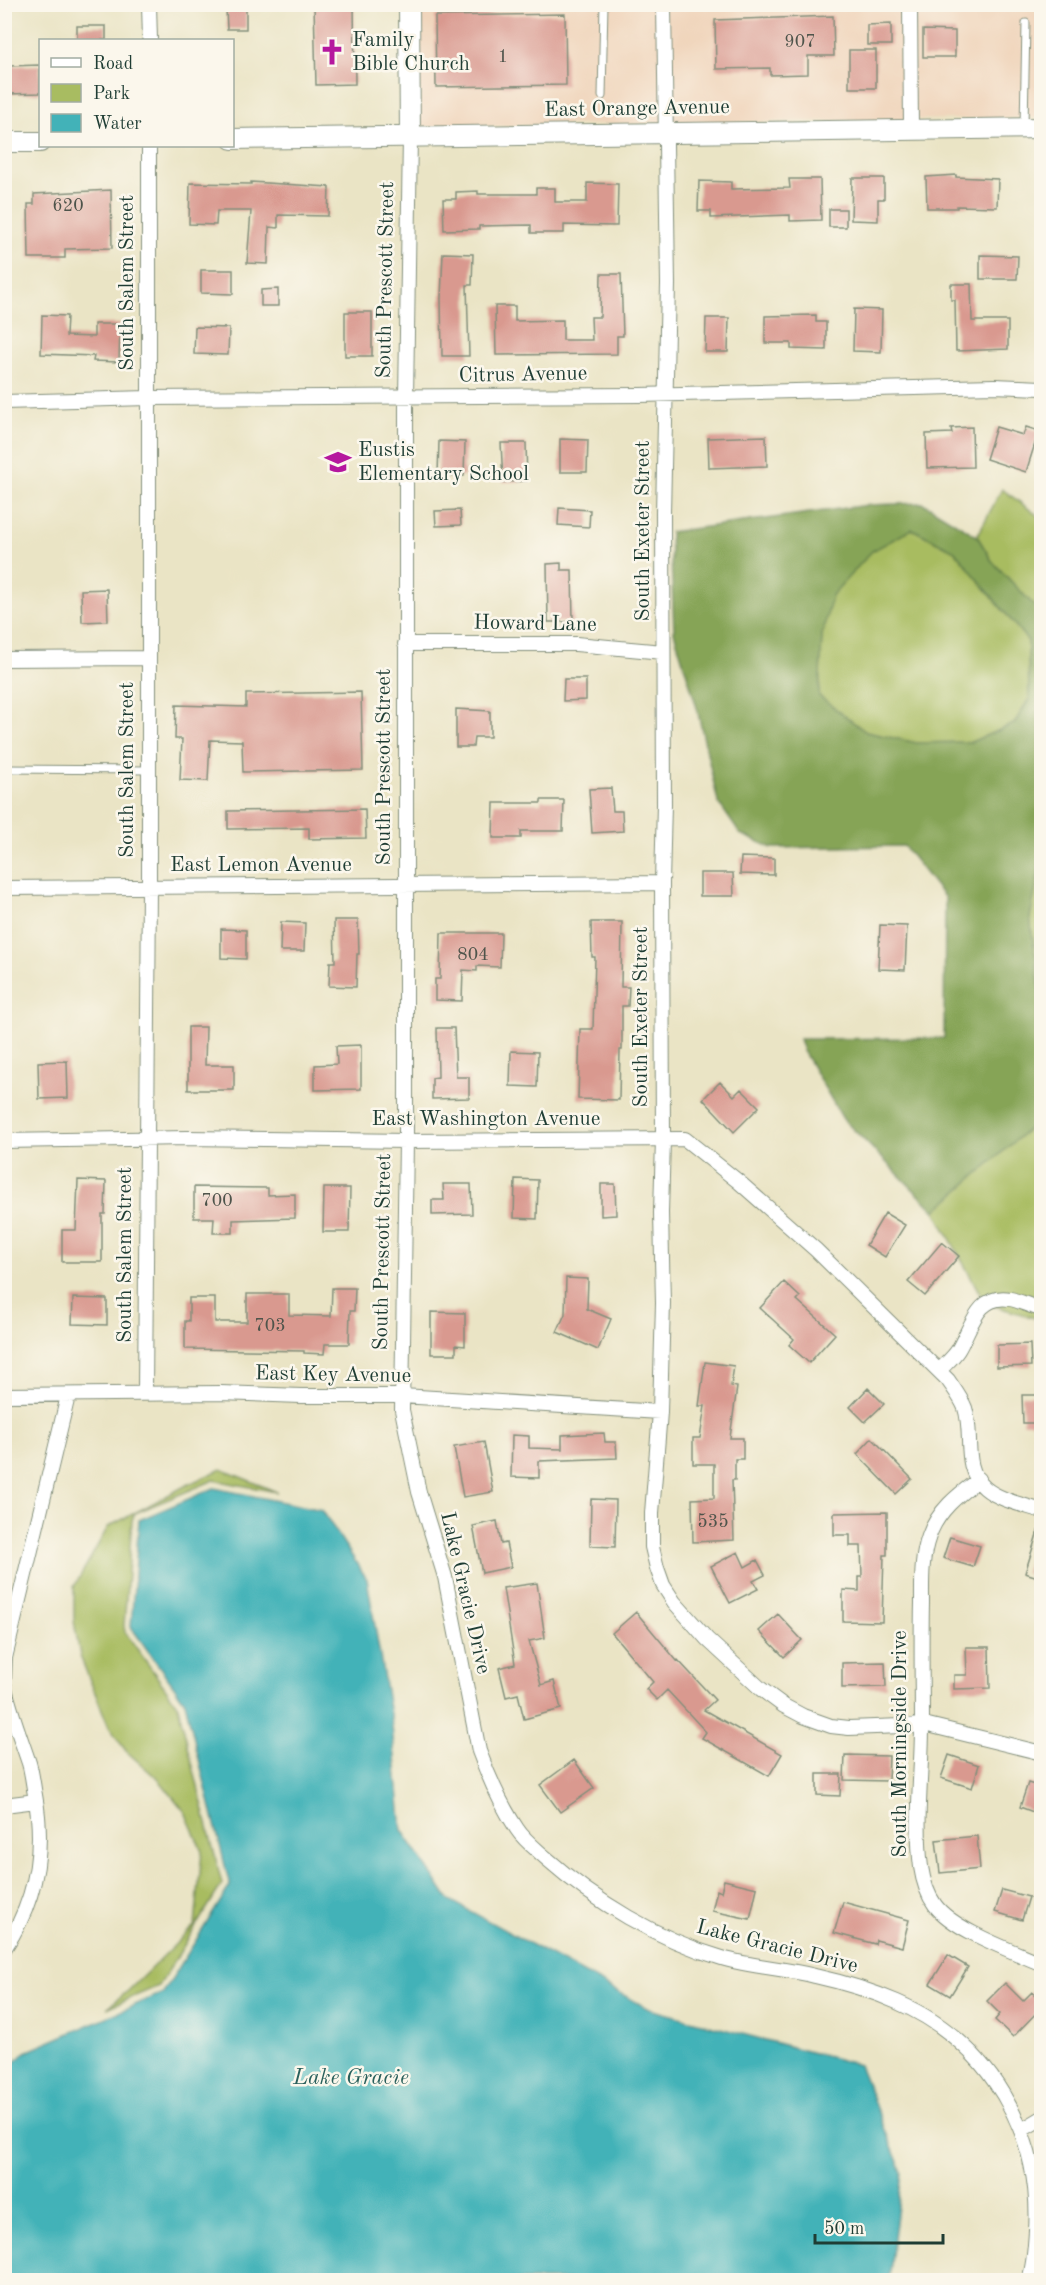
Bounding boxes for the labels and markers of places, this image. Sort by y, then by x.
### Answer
place label: Family Bible Church [352,30,470,75]
church icon: Family Bible Church [317,37,347,67]
place label: Eustis Elementary School [358,440,529,485]
school or university icon: Eustis Elementary School [323,447,353,477]

